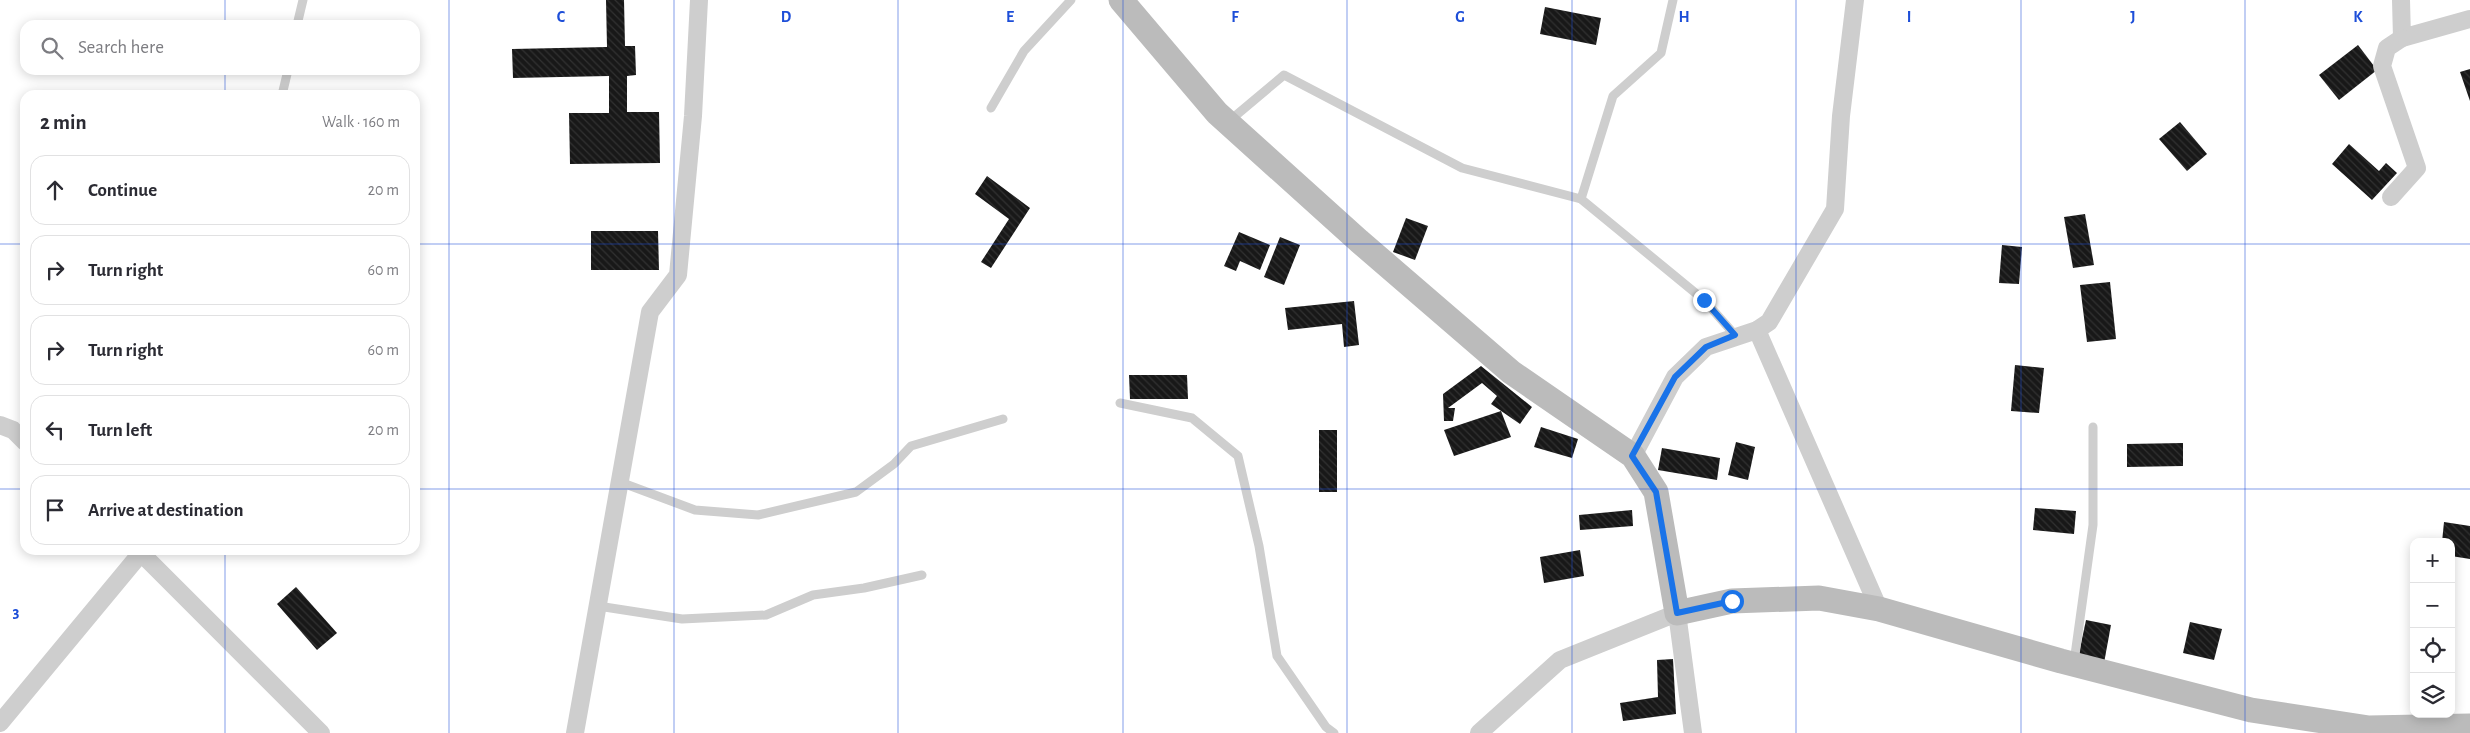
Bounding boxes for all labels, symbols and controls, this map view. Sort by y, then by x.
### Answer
text: C [557,9,566,25]
text: D [781,9,792,25]
text: E [1006,9,1014,25]
text: F [1231,9,1239,25]
text: G [1455,9,1465,25]
text: H [1678,9,1690,25]
text: I [1907,9,1911,25]
text: J [2130,9,2136,25]
text: K [2353,9,2363,25]
search box [20,20,420,75]
icon: search [38,34,66,62]
text: Search here [78,38,164,57]
text: 2 min [40,112,87,133]
text: Walk · 160 m [322,114,400,130]
icon: ahead [41,176,69,204]
text: Continue [88,181,157,200]
text: 20 m [368,182,399,198]
icon: right [41,256,69,284]
text: Turn right [88,261,163,280]
text: 60 m [368,262,399,278]
route end [1693,289,1716,312]
icon: right [41,336,69,364]
text: Turn right [88,341,163,360]
text: 60 m [368,342,399,358]
icon: left [41,416,69,444]
text: Turn left [88,421,152,440]
text: 20 m [368,422,399,438]
icon: arrive [41,496,69,524]
text: Arrive at destination [88,501,244,520]
map controls [2410,538,2455,718]
button: + [2410,538,2455,583]
button: − [2410,583,2455,628]
route start [1721,590,1744,613]
text: 3 [13,604,20,620]
button: locate [2410,628,2455,673]
button: layers [2410,673,2455,718]

